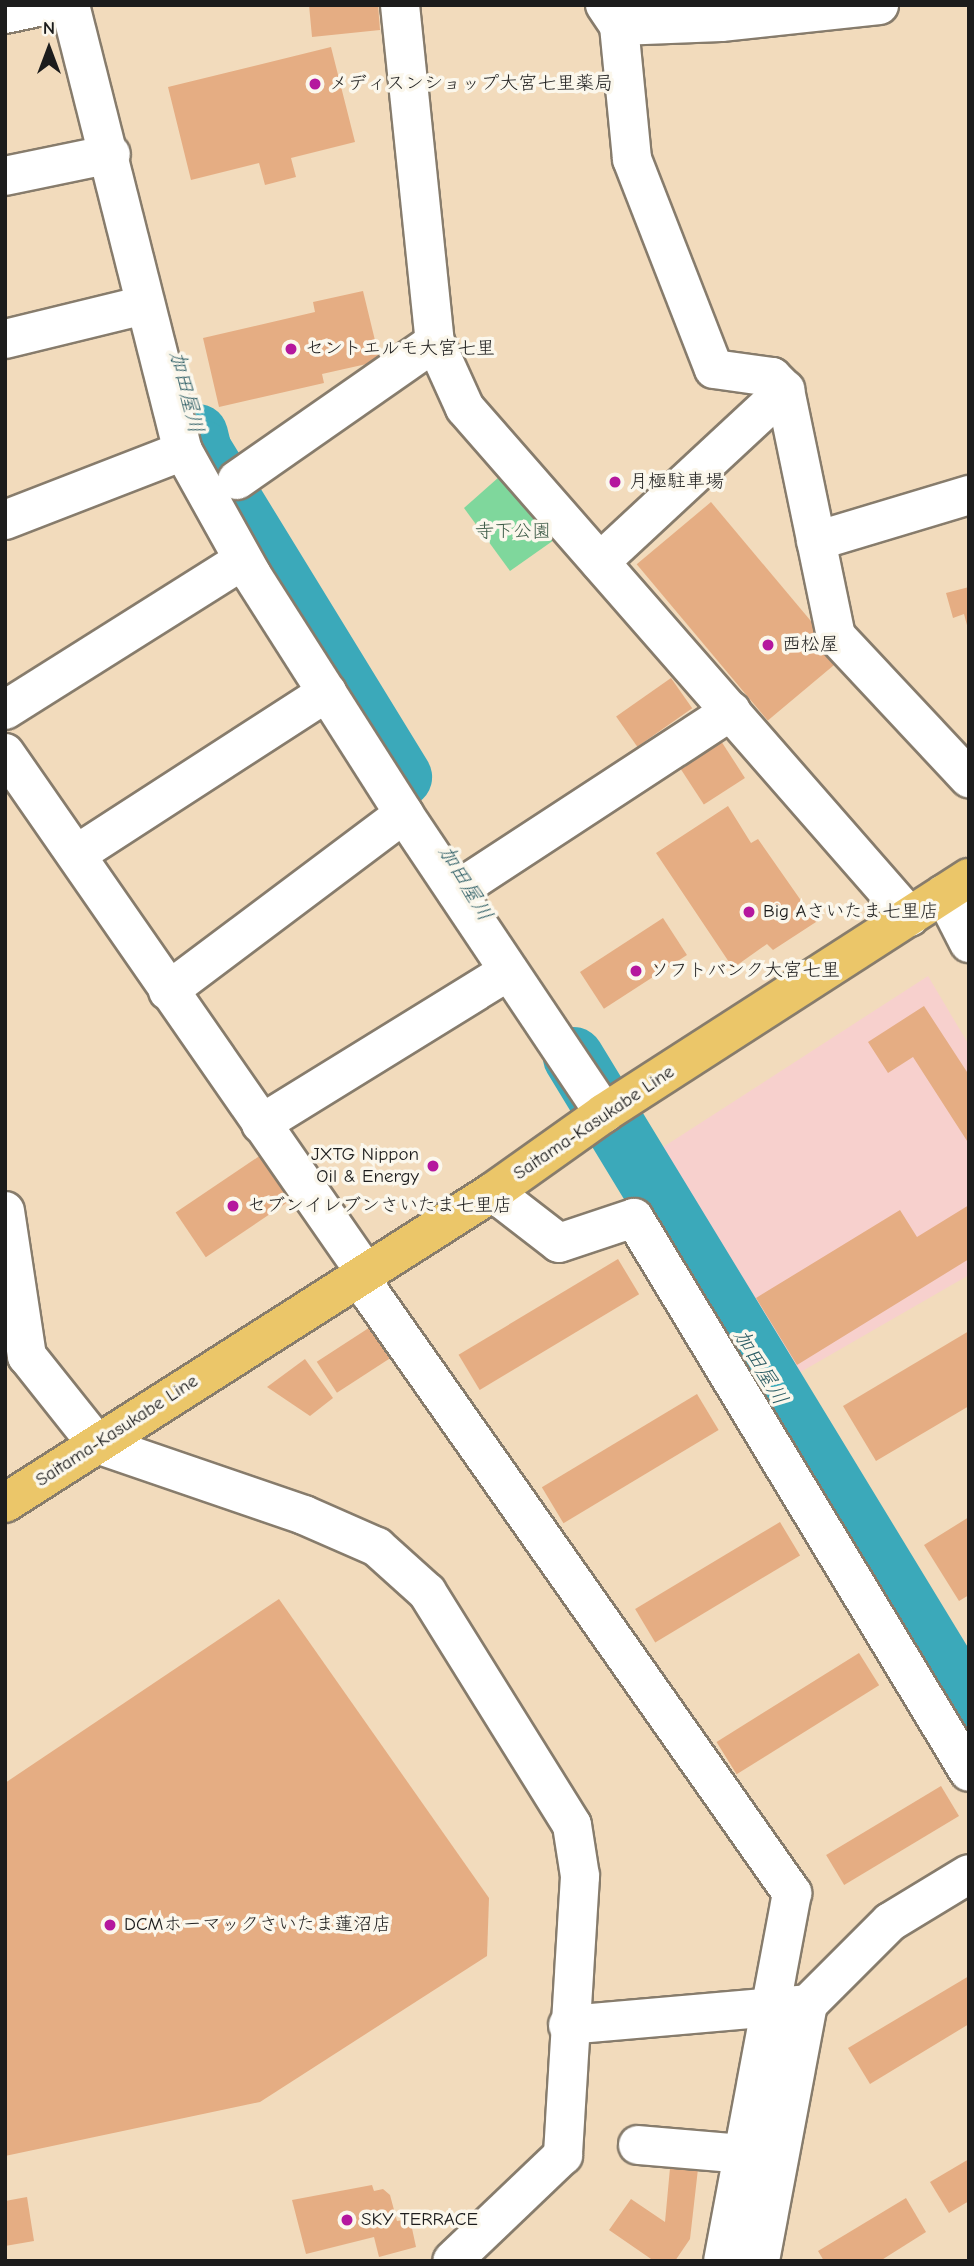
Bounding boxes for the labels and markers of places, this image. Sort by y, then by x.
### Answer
place label: メディスンショップ大宮七里薬局 [329,73,614,95]
marker: メディスンショップ大宮七里薬局 [307,76,323,92]
place label: セントエルモ大宮七里 [305,338,495,360]
marker: セントエルモ大宮七里 [283,341,299,357]
place label: 月極駐車場 [629,471,724,493]
marker: 月極駐車場 [607,474,623,490]
place label: 西松屋 [782,634,839,656]
marker: 西松屋 [760,637,776,653]
place label: Big Aさいたま七里店 [763,901,940,923]
marker: Big Aさいたま七里店 [741,904,757,920]
place label: ソフトバンク大宮七里 [650,960,840,982]
marker: ソフトバンク大宮七里 [628,963,644,979]
place label: JXTG Nippon Oil & Energy [311,1144,419,1188]
marker: JXTG Nippon Oil & Energy [425,1158,441,1174]
place label: セブンイレブンさいたま七里店 [247,1195,513,1217]
marker: セブンイレブンさいたま七里店 [225,1198,241,1214]
place label: DCMホーマックさいたま蓮沼店 [124,1914,392,1936]
marker: DCMホーマックさいたま蓮沼店 [102,1917,118,1933]
place label: SKY TERRACE [361,2209,478,2231]
marker: SKY TERRACE [339,2212,355,2228]

